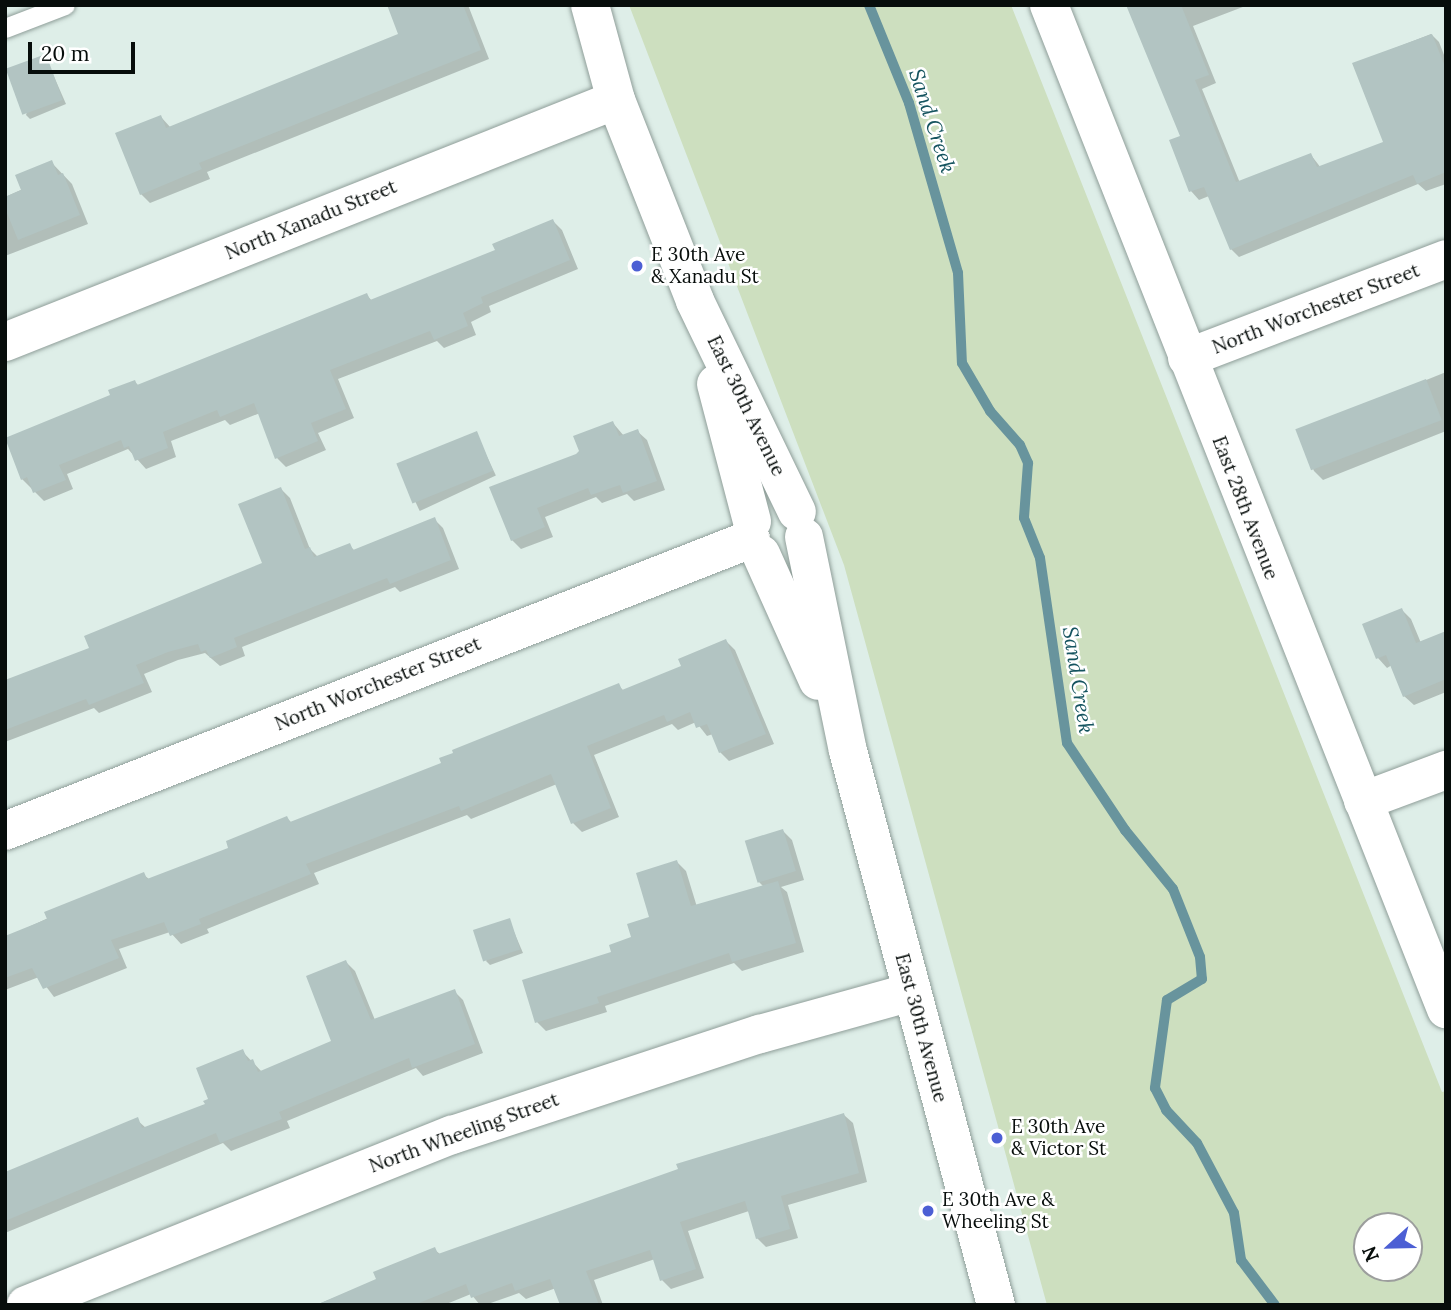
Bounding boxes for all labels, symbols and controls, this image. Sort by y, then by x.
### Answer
scale bar [32,28,138,72]
text: 20 m [41,40,90,67]
water label: Sand Creek [903,66,961,176]
street label: North Xanadu Street [222,175,400,265]
place label: E 30th Ave & Xanadu St [651,244,759,288]
marker: E 30th Ave & Xanadu St [629,258,645,274]
street label: North Worchester Street [1209,259,1423,359]
street label: East 30th Avenue [702,332,790,480]
street label: East 28th Avenue [1207,433,1283,583]
water label: Sand Creek [1057,625,1099,735]
street label: North Worchester Street [272,632,484,736]
street label: East 30th Avenue [890,951,952,1105]
street label: North Wheeling Street [366,1088,562,1178]
place label: E 30th Ave & Victor St [1011,1116,1106,1160]
marker: E 30th Ave & Victor St [989,1130,1005,1146]
place label: E 30th Ave & Wheeling St [942,1189,1054,1233]
marker: E 30th Ave & Wheeling St [920,1203,936,1219]
north arrow [1353,1212,1423,1282]
text: N [1357,1243,1384,1265]

